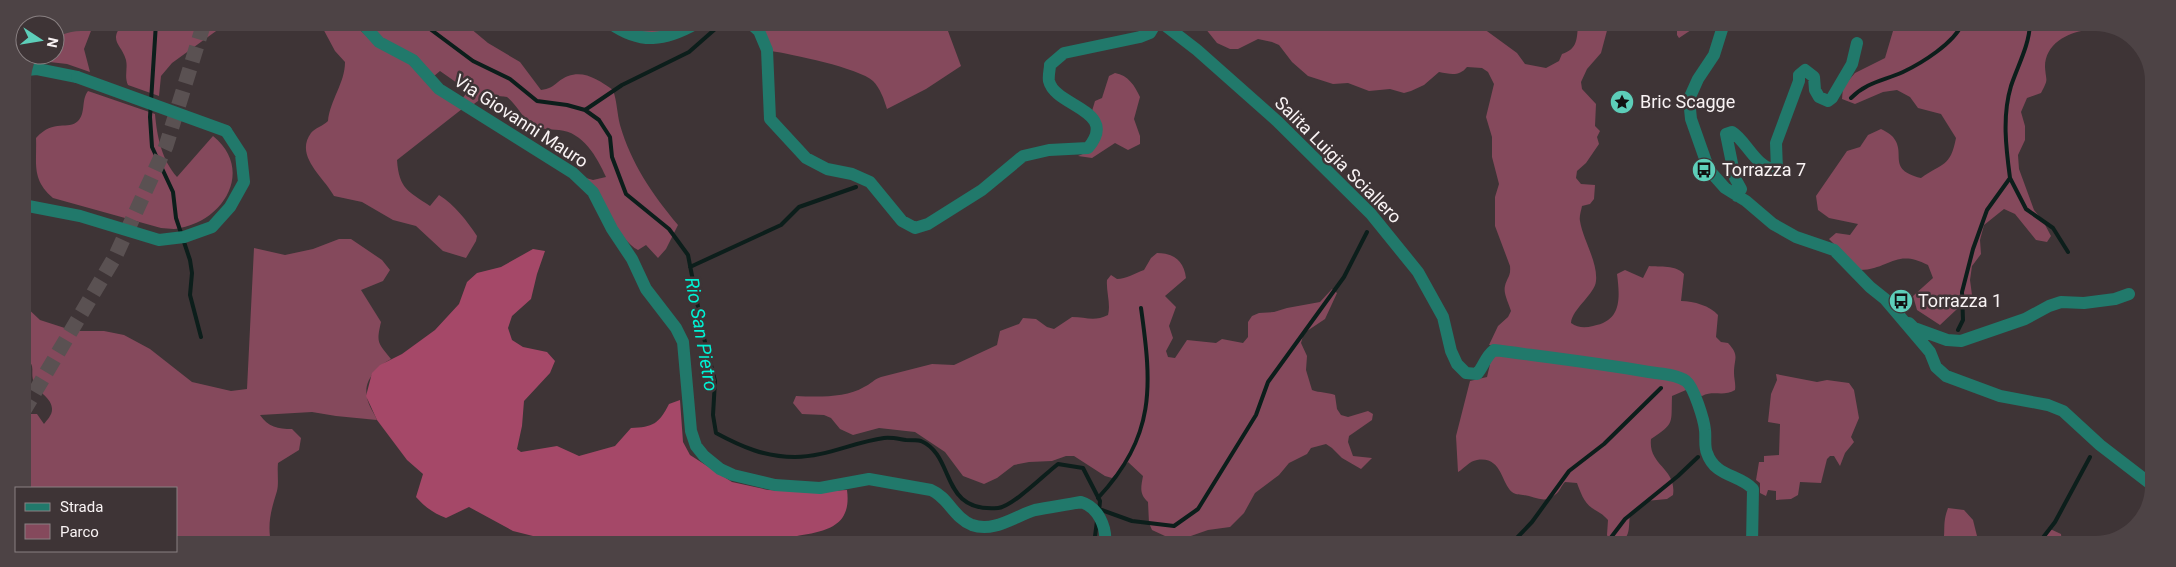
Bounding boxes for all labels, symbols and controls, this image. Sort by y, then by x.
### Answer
north arrow [15,15,65,65]
text: N [44,36,62,49]
street label: Via Giovanni Mauro [450,69,592,172]
place icon: Bric Scagge [1609,89,1635,115]
place label: Bric Scagge [1640,91,1735,112]
street label: Salita Luigia Sciallero [1271,92,1406,227]
bus stop icon: Torrazza 7 [1691,157,1717,183]
place label: Torrazza 7 [1722,159,1806,180]
water label: Rio San Pietro [680,275,723,393]
bus stop icon: Torrazza 1 [1888,288,1914,314]
place label: Torrazza 1 [1918,290,2002,311]
legend [15,487,178,552]
text: Strada [60,498,103,516]
text: Parco [60,523,99,541]

